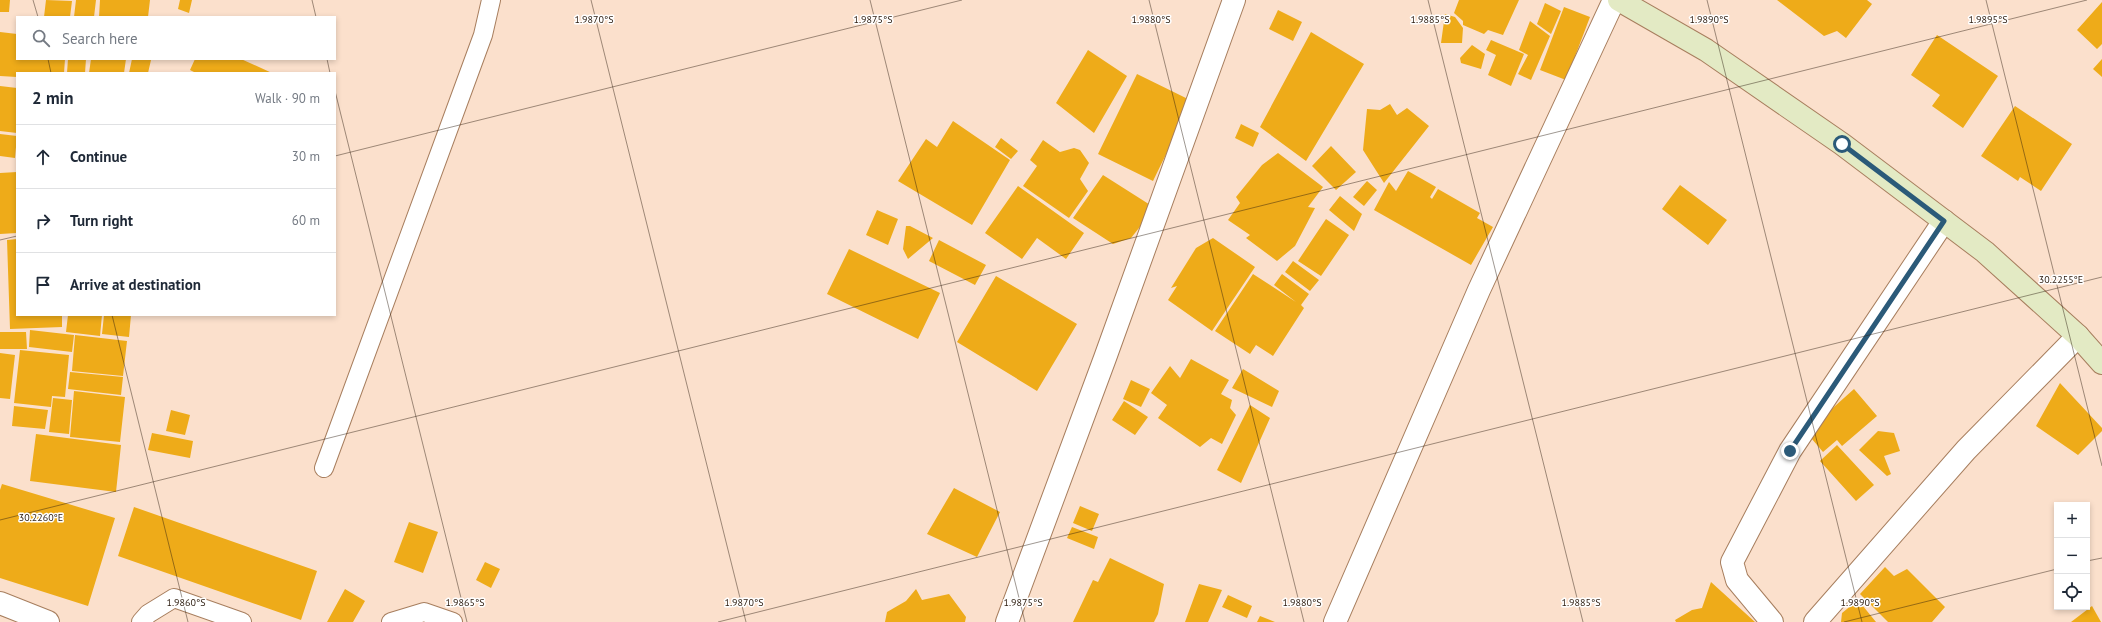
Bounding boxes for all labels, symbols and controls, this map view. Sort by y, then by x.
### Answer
text: 1.9870°S [575,13,613,26]
text: 1.9875°S [854,13,892,26]
text: 1.9880°S [1132,13,1170,26]
text: 1.9885°S [1411,13,1449,26]
text: 1.9890°S [1690,13,1728,26]
text: 1.9895°S [1969,13,2007,26]
search box [16,16,336,60]
icon: search [30,27,52,49]
text: Search here [62,29,138,48]
text: 2 min [32,87,73,109]
text: Walk · 90 m [255,90,320,107]
route start [1833,135,1851,153]
icon: ahead [32,146,54,168]
text: Continue [70,147,127,166]
text: 30 m [292,148,320,165]
icon: right [32,210,54,232]
text: Turn right [70,211,133,230]
text: 60 m [292,212,320,229]
text: 30.2255°E [2039,273,2083,286]
icon: arrive [32,274,54,296]
text: Arrive at destination [70,275,201,294]
route end [1781,442,1799,460]
map controls [2054,502,2090,610]
button: + [2054,502,2090,538]
text: 30.2260°E [19,511,63,524]
button: − [2054,538,2090,574]
button: locate [2054,574,2090,610]
text: 1.9860°S [167,596,205,609]
text: 1.9865°S [446,596,484,609]
text: 1.9870°S [725,596,763,609]
text: 1.9875°S [1004,596,1042,609]
text: 1.9880°S [1283,596,1321,609]
text: 1.9885°S [1562,596,1600,609]
text: 1.9890°S [1841,596,1879,609]

